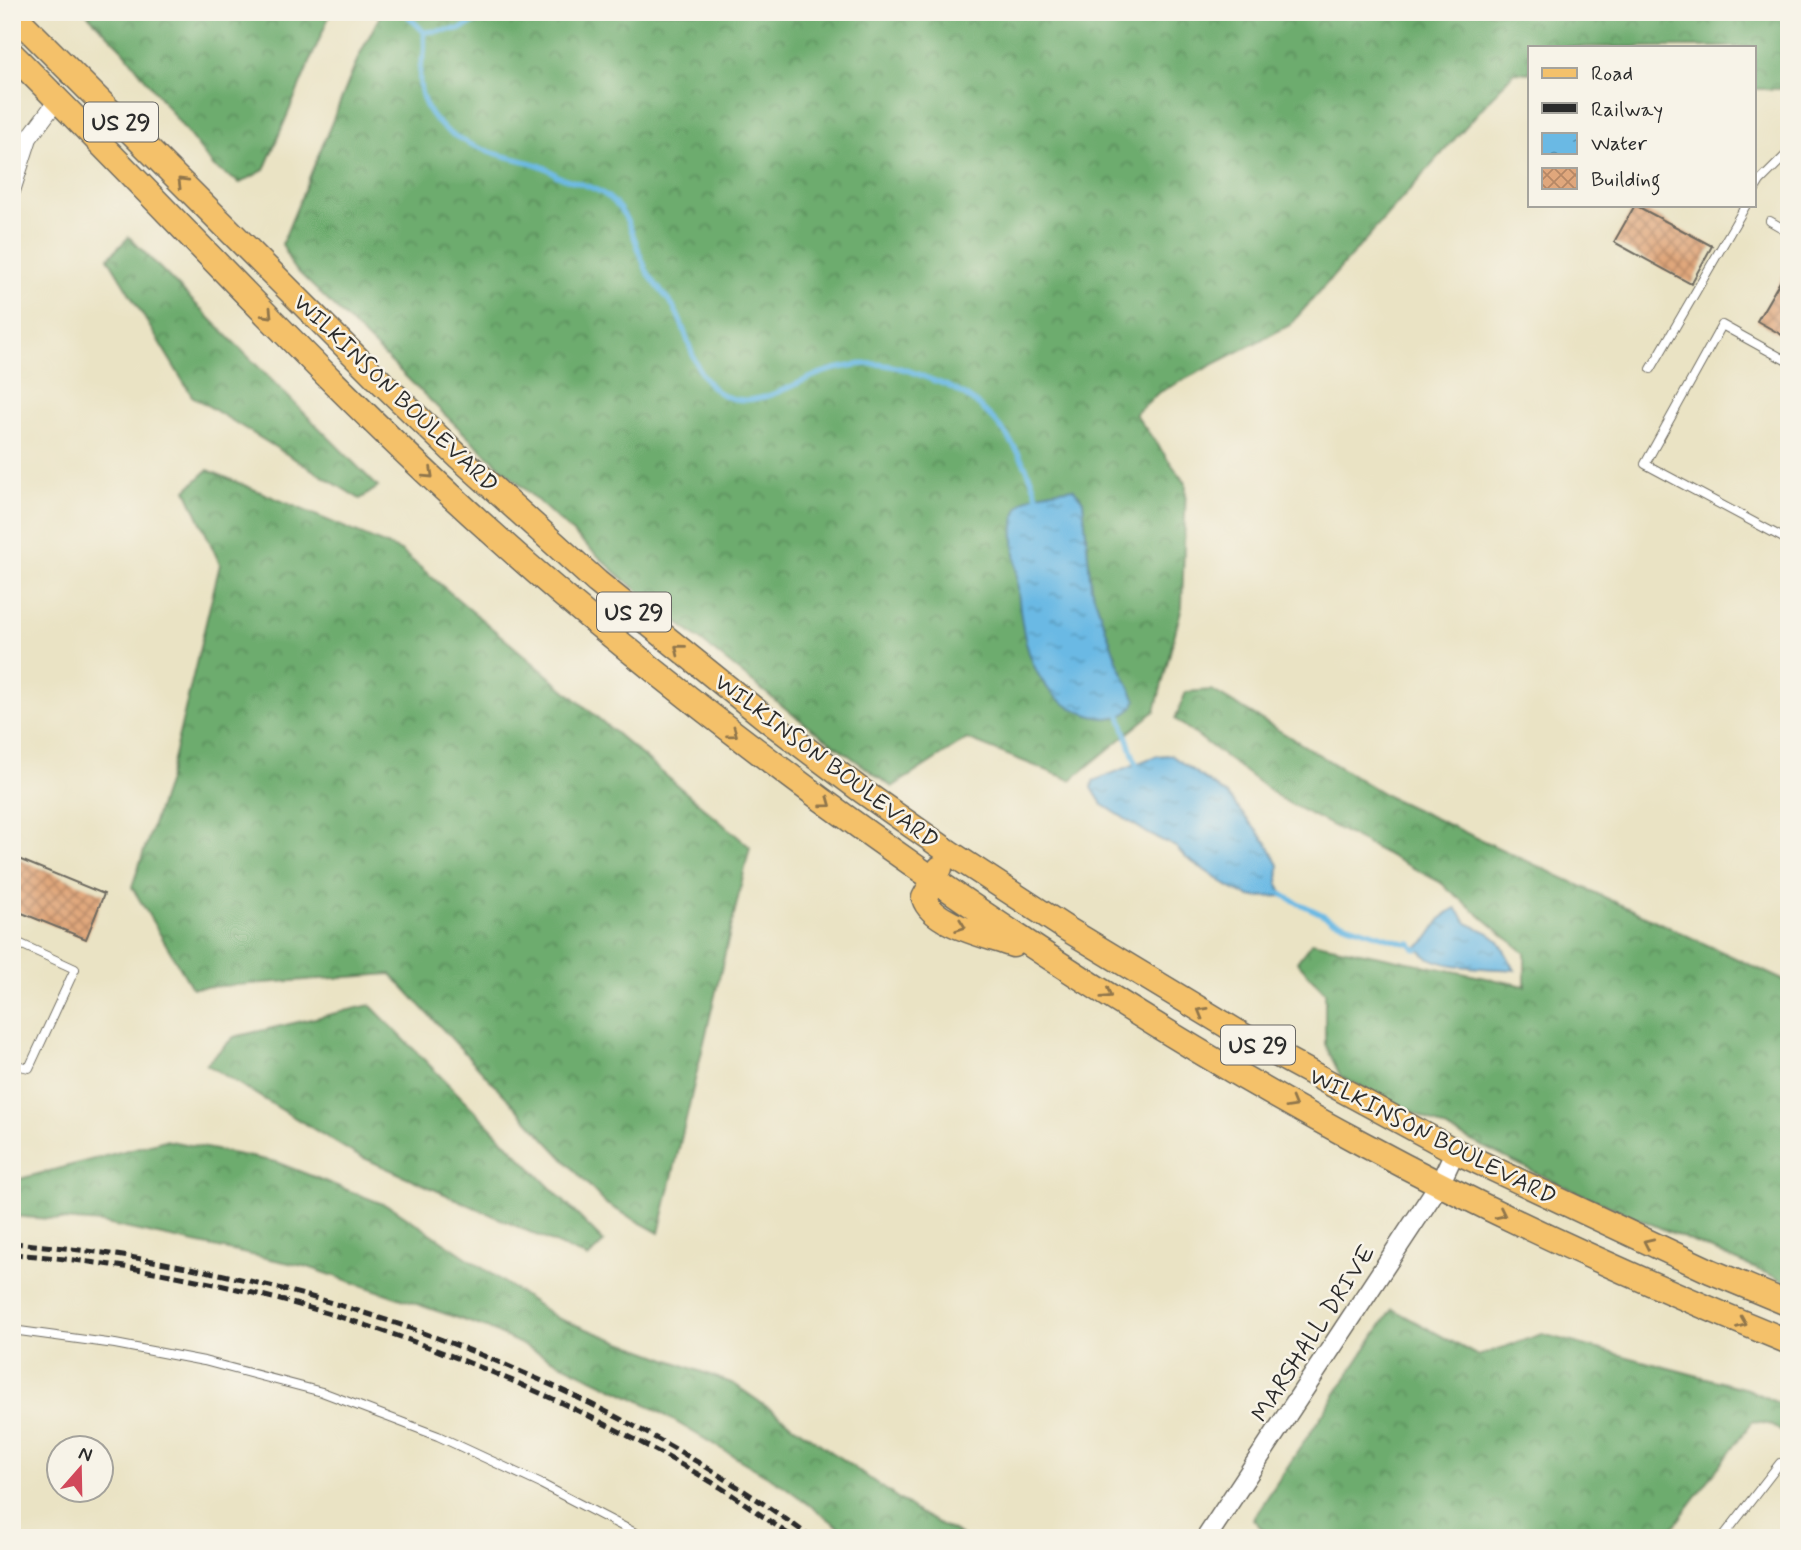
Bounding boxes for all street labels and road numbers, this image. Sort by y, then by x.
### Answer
road number: US 29 [84,102,158,141]
street label: WILKINSON BOULEVARD [286,288,504,500]
road number: US 29 [597,592,671,632]
street label: WILKINSON BOULEVARD [707,667,945,857]
road number: US 29 [1221,1026,1295,1064]
street label: WILKINSON BOULEVARD [1303,1061,1561,1213]
street label: MARSHALL DRIVE [1245,1239,1383,1428]

